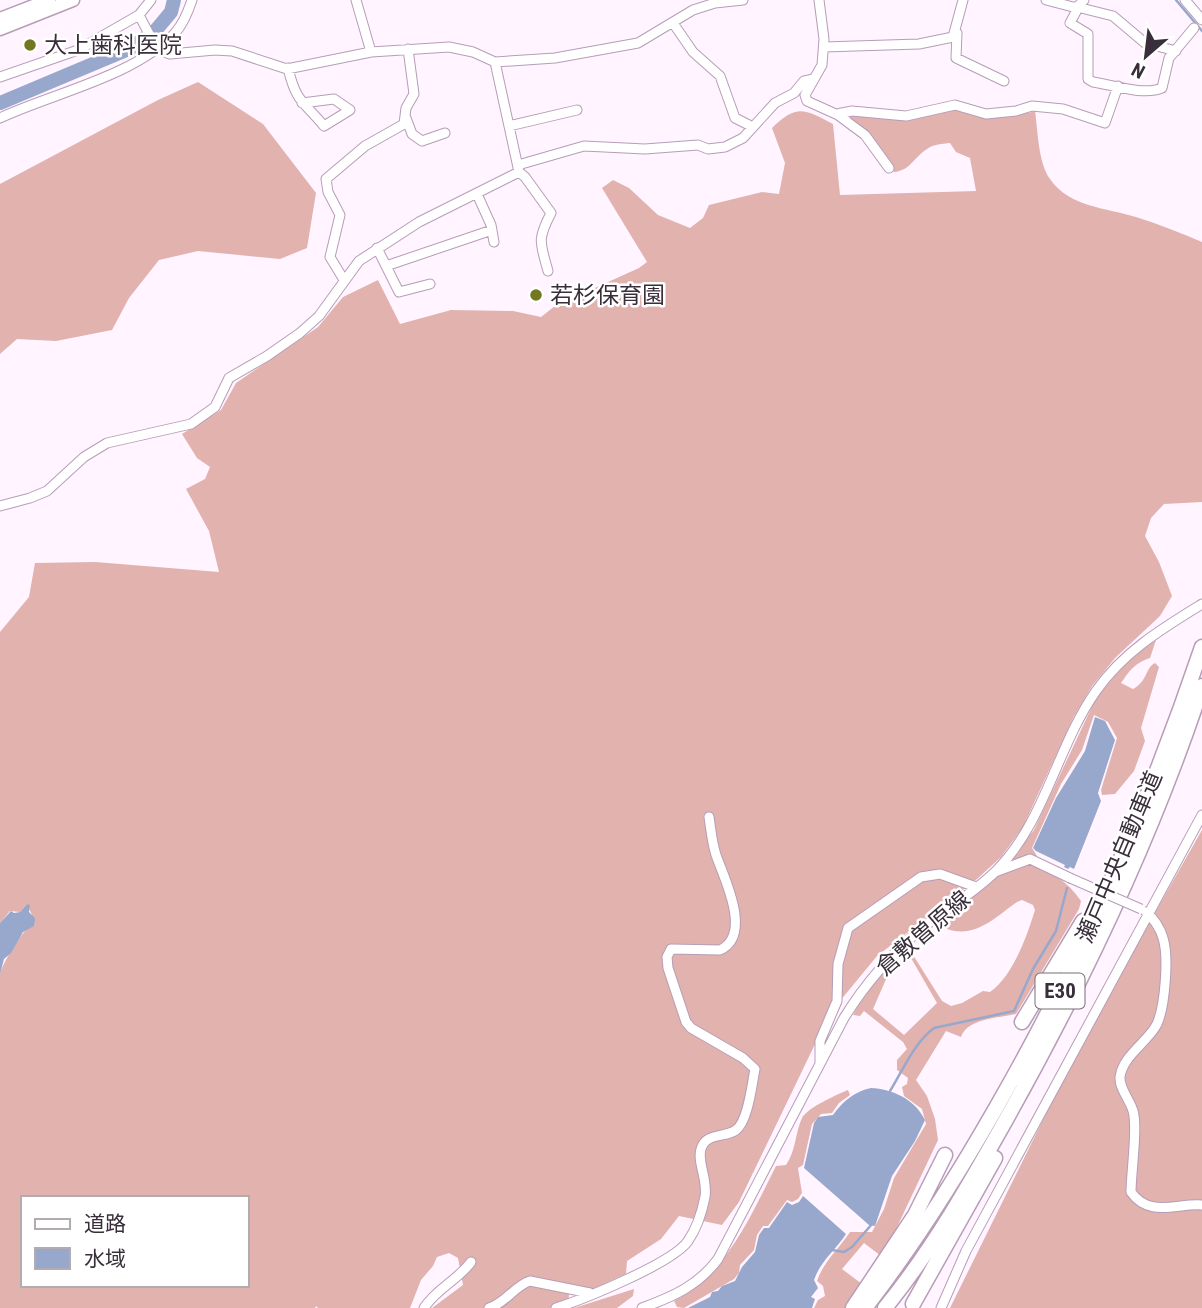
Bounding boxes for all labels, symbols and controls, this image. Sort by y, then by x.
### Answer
north arrow [1111,21,1181,91]
place label: 大上歯科医院 [44,32,182,59]
marker: 大上歯科医院 [22,37,38,53]
text: N [1128,58,1149,83]
place label: 若杉保育園 [550,282,665,309]
marker: 若杉保育園 [528,287,544,303]
street label: 瀬戸中央自動車道 [1071,767,1168,947]
street label: 倉敷曽原線 [871,885,976,981]
road number: E30 [1036,974,1084,1009]
legend [21,1196,248,1287]
text: 道路 [84,1212,126,1236]
text: 水域 [84,1247,126,1271]

